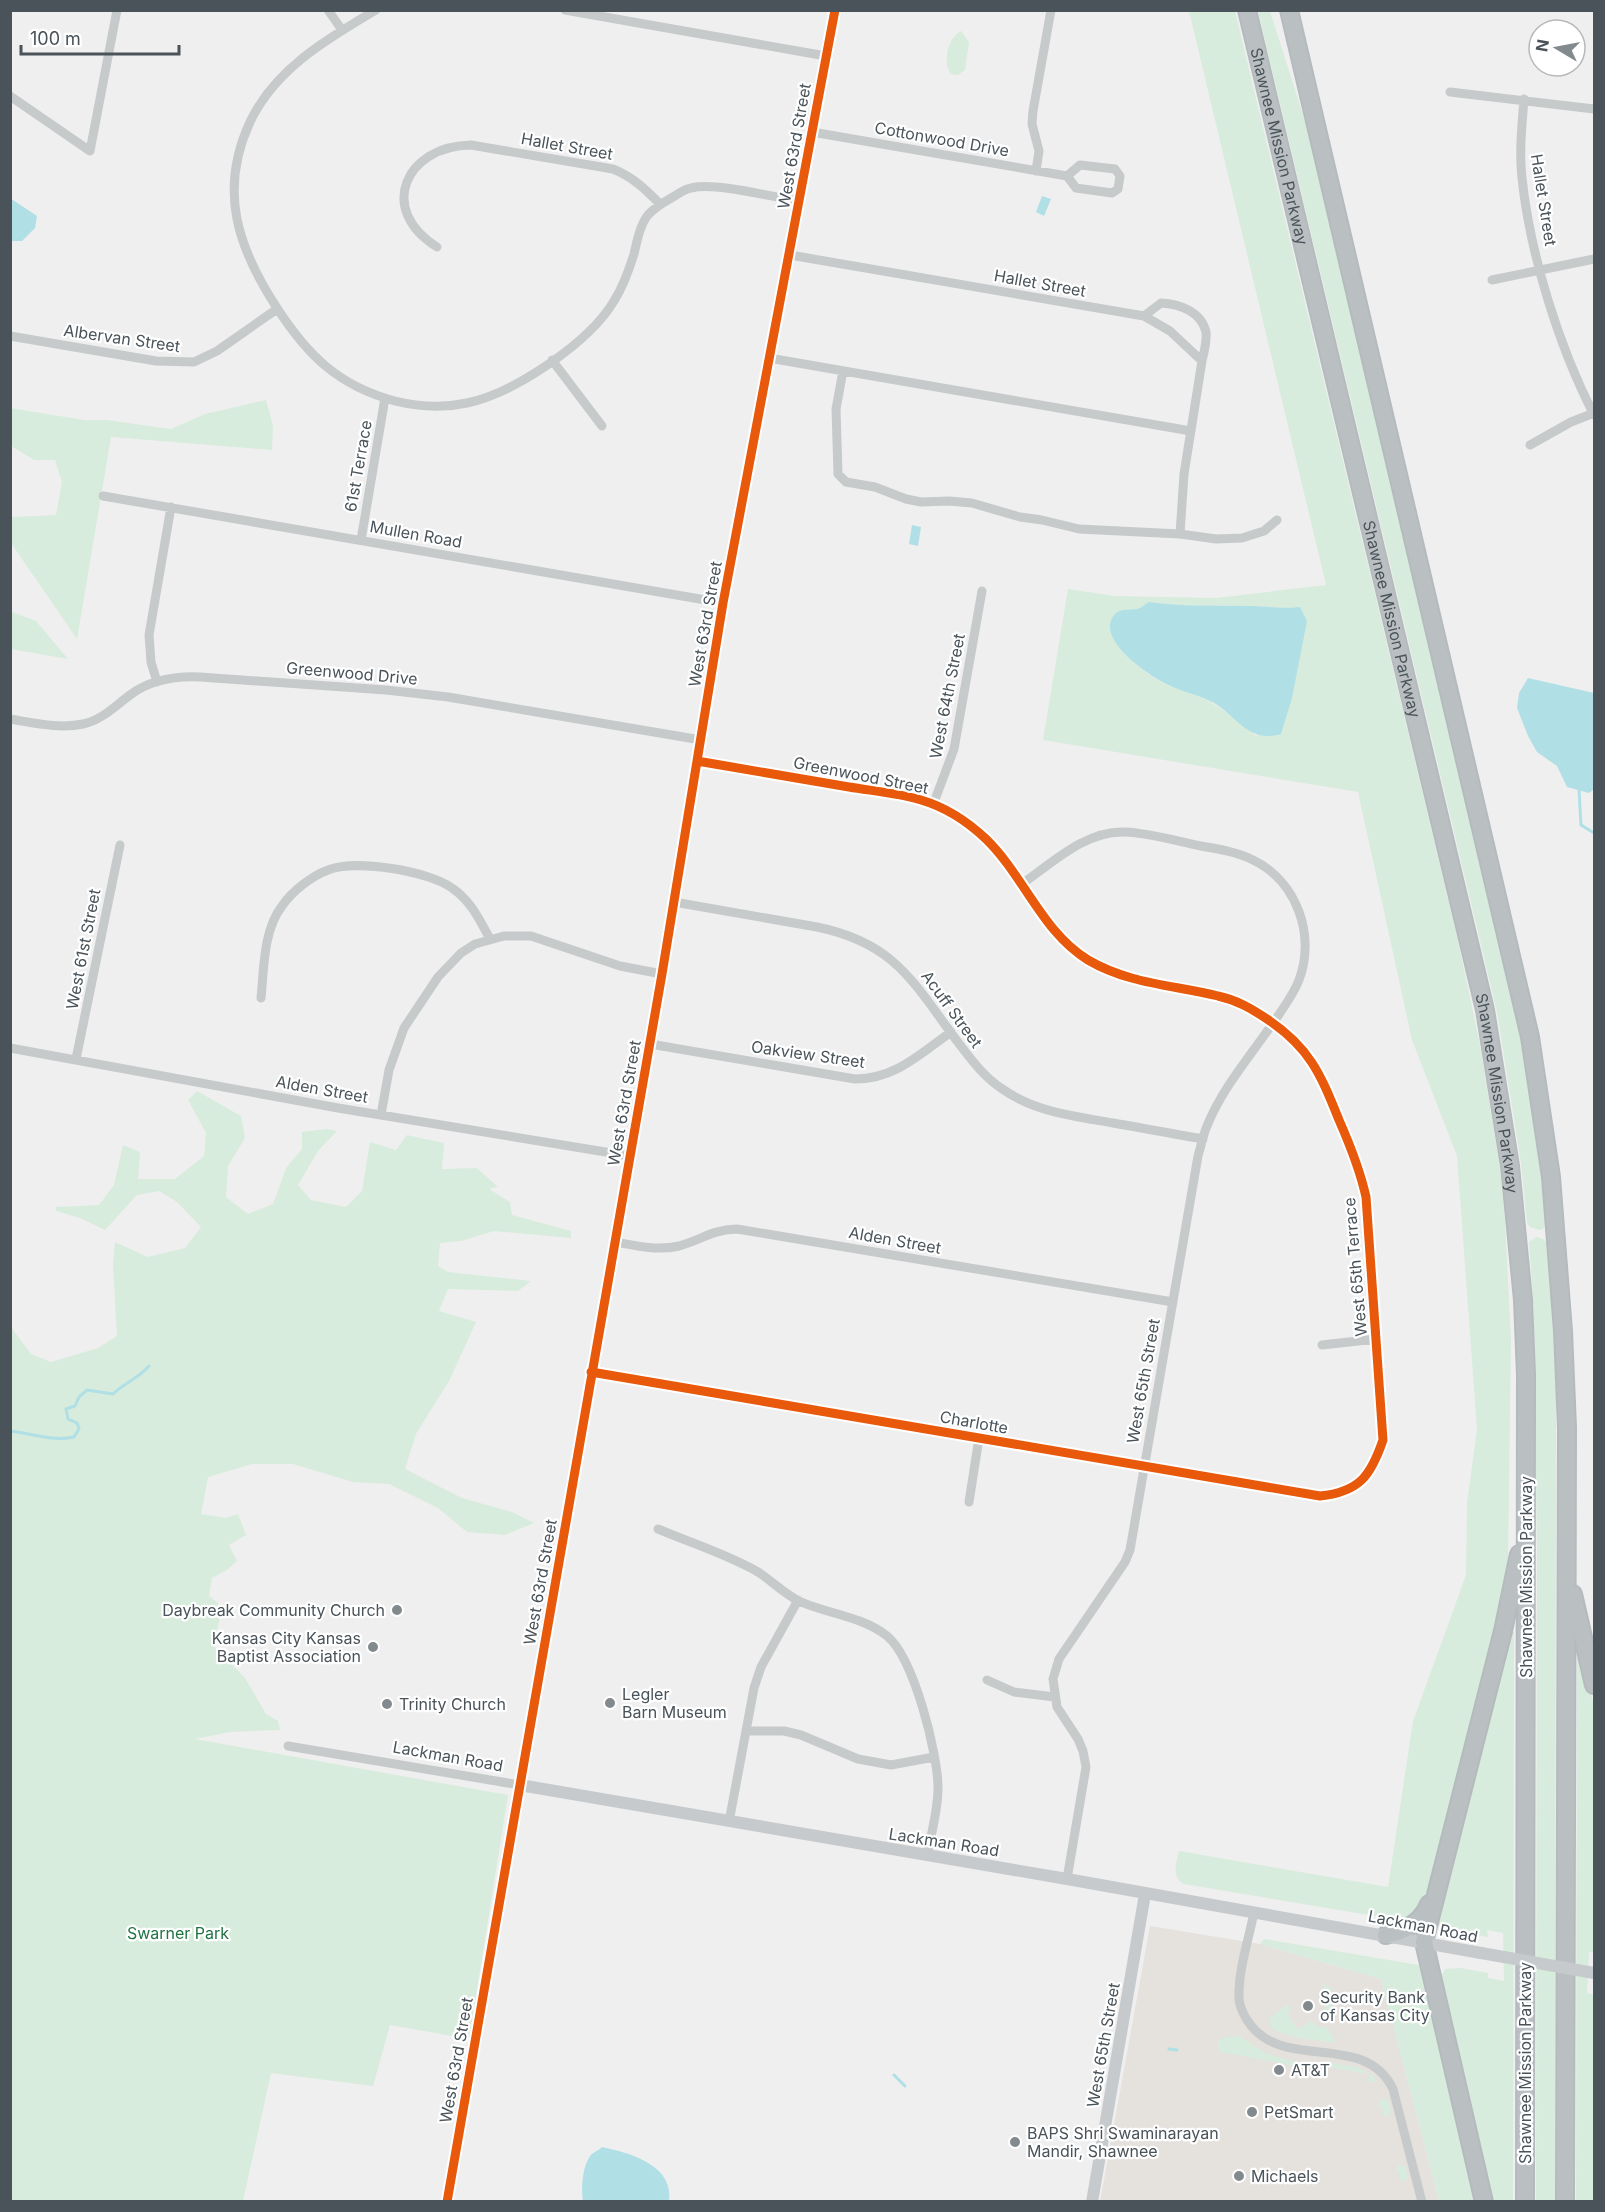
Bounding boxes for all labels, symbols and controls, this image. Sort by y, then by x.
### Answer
scale bar [21,18,178,56]
north arrow [1527,18,1587,78]
text: 100 m [30,28,81,49]
text: N [1531,38,1553,53]
street label: Shawnee Mission Parkway [1246,46,1313,247]
street label: West 63rd Street [773,81,815,211]
street label: Cottonwood Drive [873,117,1011,161]
street label: Hallet Street [520,128,614,164]
street label: Hallet Street [1527,153,1561,247]
street label: Hallet Street [993,265,1087,301]
street label: Albervan Street [63,320,181,356]
street label: 61st Terrace [340,419,376,513]
street label: Mullen Road [368,516,464,552]
street label: Shawnee Mission Parkway [1359,518,1425,720]
street label: West 63rd Street [684,559,726,689]
street label: West 64th Street [925,632,969,760]
street label: Greenwood Drive [285,657,419,689]
street label: Greenwood Street [792,752,930,798]
street label: West 61st Street [62,887,104,1011]
street label: Acuff Street [917,967,987,1051]
street label: Shawnee Mission Parkway [1471,991,1523,1194]
street label: Oakview Street [750,1036,866,1072]
street label: West 63rd Street [603,1038,645,1168]
street label: Alden Street [274,1071,370,1107]
street label: West 65th Terrace [1339,1197,1371,1337]
street label: Alden Street [847,1222,943,1258]
street label: West 65th Street [1122,1317,1164,1445]
street label: Charlotte [938,1406,1010,1438]
street label: Shawnee Mission Parkway [1516,1476,1536,1678]
street label: West 63rd Street [519,1517,561,1647]
place label: Daybreak Community Church [162,1600,385,1620]
marker: Daybreak Community Church [390,1603,404,1617]
place label: Kansas City Kansas Baptist Association [212,1628,361,1666]
marker: Kansas City Kansas Baptist Association [366,1640,380,1654]
place label: Legler Barn Museum [622,1684,727,1722]
place label: Trinity Church [399,1694,506,1714]
marker: Legler Barn Museum [603,1696,617,1710]
marker: Trinity Church [380,1697,394,1711]
street label: Lackman Road [391,1736,505,1776]
street label: Lackman Road [887,1823,1001,1861]
street label: Lackman Road [1366,1906,1480,1946]
park label: Swarner Park [127,1923,229,1943]
street label: Shawnee Mission Parkway [1515,1962,1535,2164]
street label: West 65th Street [1082,1981,1124,2109]
place label: Security Bank of Kansas City [1320,1987,1430,2025]
street label: West 63rd Street [435,1995,477,2125]
marker: Security Bank of Kansas City [1301,1999,1315,2013]
place label: AT&T [1291,2060,1330,2080]
marker: AT&T [1272,2063,1286,2077]
place label: PetSmart [1264,2102,1333,2122]
marker: PetSmart [1245,2105,1259,2119]
place label: BAPS Shri Swaminarayan Mandir, Shawnee [1027,2123,1219,2161]
marker: BAPS Shri Swaminarayan Mandir, Shawnee [1008,2135,1022,2149]
place label: Michaels [1251,2166,1319,2186]
marker: Michaels [1232,2169,1246,2183]

